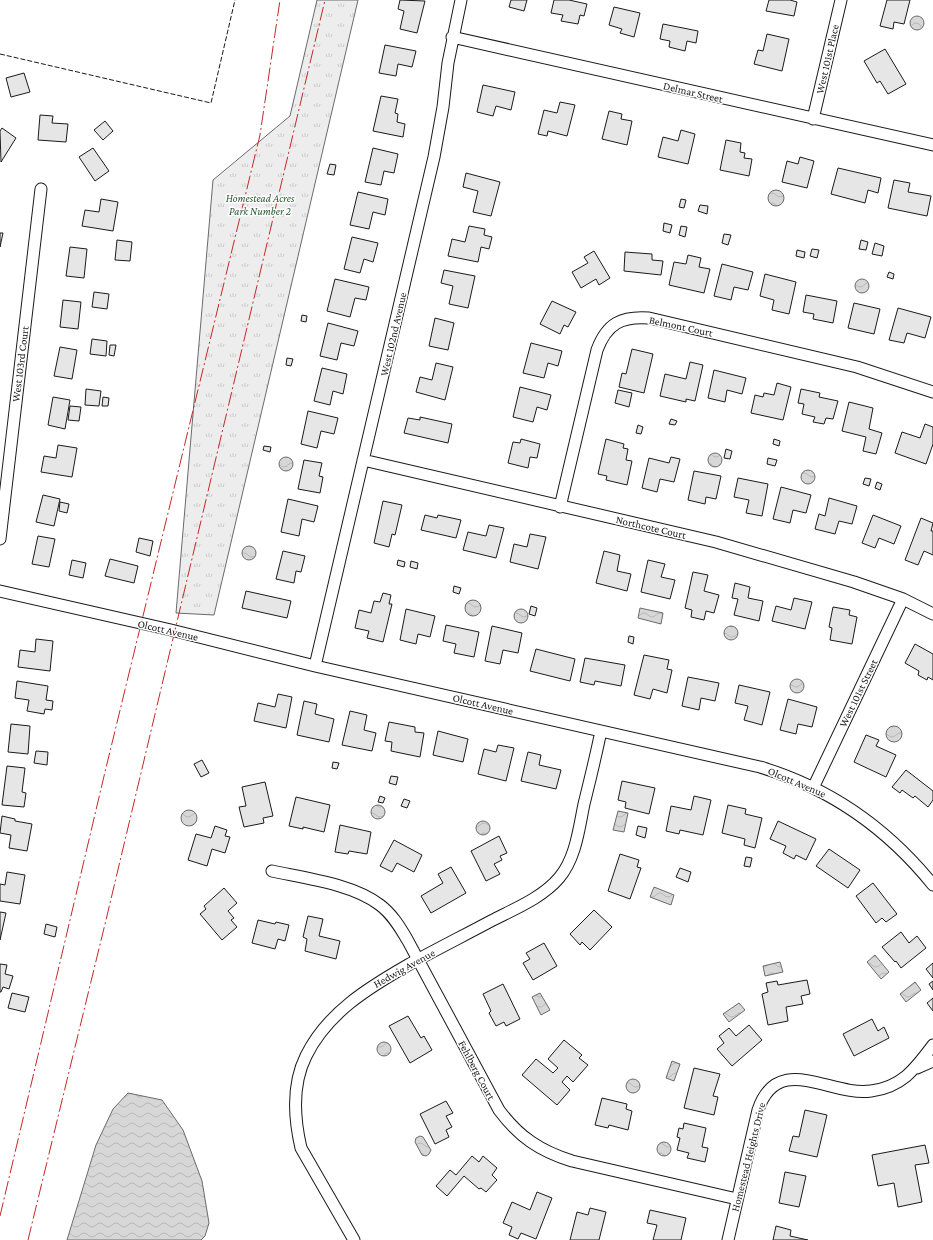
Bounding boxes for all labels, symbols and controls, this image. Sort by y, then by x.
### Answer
street label: West 101st Place [813,23,841,95]
street label: Delmar Street [662,79,724,105]
park label: Homestead Acres Park Number 2 [226,192,295,217]
street label: West 102nd Avenue [378,291,409,377]
street label: Belmont Court [648,313,714,339]
street label: West 103rd Court [9,325,31,403]
street label: Northcote Court [615,513,688,541]
street label: Olcott Avenue [136,617,200,643]
street label: West 101st Street [836,657,880,729]
street label: Olcott Avenue [451,691,515,717]
street label: Olcott Avenue [766,764,828,800]
street label: Hedwig Avenue [371,946,438,991]
street label: Fehlberg Court [455,1038,498,1103]
street label: Homestead Heights Drive [729,1101,768,1213]

